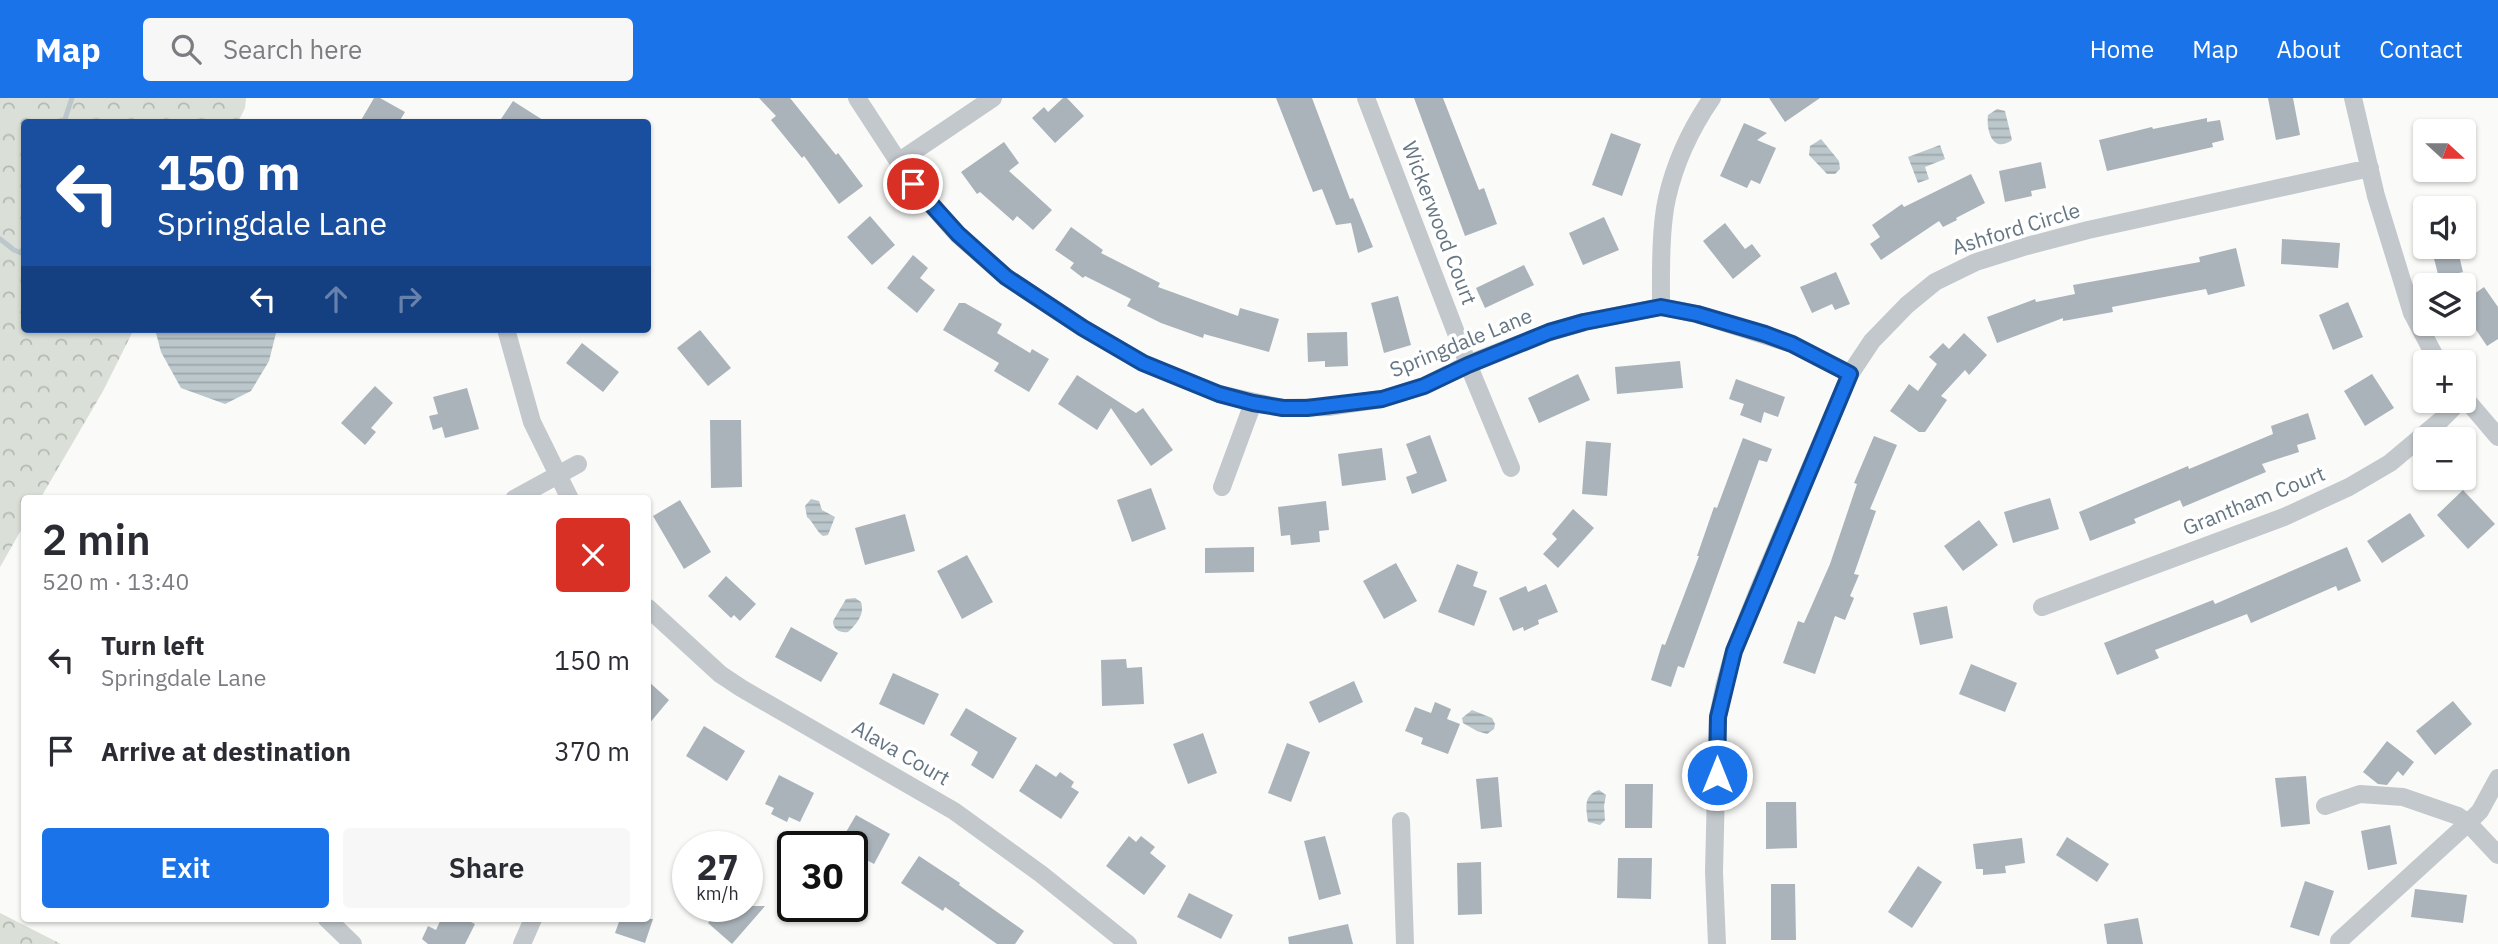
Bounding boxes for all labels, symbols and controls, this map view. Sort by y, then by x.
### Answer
search box [143,18,633,81]
text: Map [35,28,101,71]
icon: search [167,30,205,68]
text: Search here [223,32,362,66]
text: Home [2090,33,2154,65]
text: Map [2192,33,2238,65]
text: About [2276,33,2341,65]
text: Contact [2379,33,2463,65]
north arrow [2413,119,2476,182]
map controls [2413,119,2476,490]
street label: Wickerwood Court [1396,137,1484,308]
text: 150 m [157,140,301,203]
icon: left [42,147,133,238]
pin [883,154,943,214]
icon: arrive [894,165,932,203]
street label: Ashford Circle [1948,195,2083,261]
button: sound [2413,196,2476,259]
text: Springdale Lane [157,202,387,244]
button: layers [2413,273,2476,336]
icon: left [244,280,282,318]
icon: ahead [317,280,355,318]
icon: right [390,280,428,318]
street label: Springdale Lane [1385,301,1536,383]
button: + [2413,350,2476,413]
button: − [2413,427,2476,490]
street label: Grantham Court [2178,459,2329,541]
text: 2 min [42,512,151,567]
button: close [556,518,630,592]
text: 520 m · 13:40 [42,566,189,596]
text: Turn left [101,628,204,662]
icon: left [42,641,80,679]
text: 150 m [554,643,630,677]
text: Springdale Lane [101,662,266,692]
street label: Alava Court [848,713,955,791]
icon: arrive [42,732,80,770]
text: Arrive at destination [101,734,351,768]
text: 370 m [554,734,630,768]
position arrow [1680,738,1754,812]
button: Exit [42,828,329,908]
button: Share [343,828,630,908]
speed limit sign: 30 [777,831,868,922]
text: 27 [696,844,739,890]
text: km/h [696,882,739,905]

